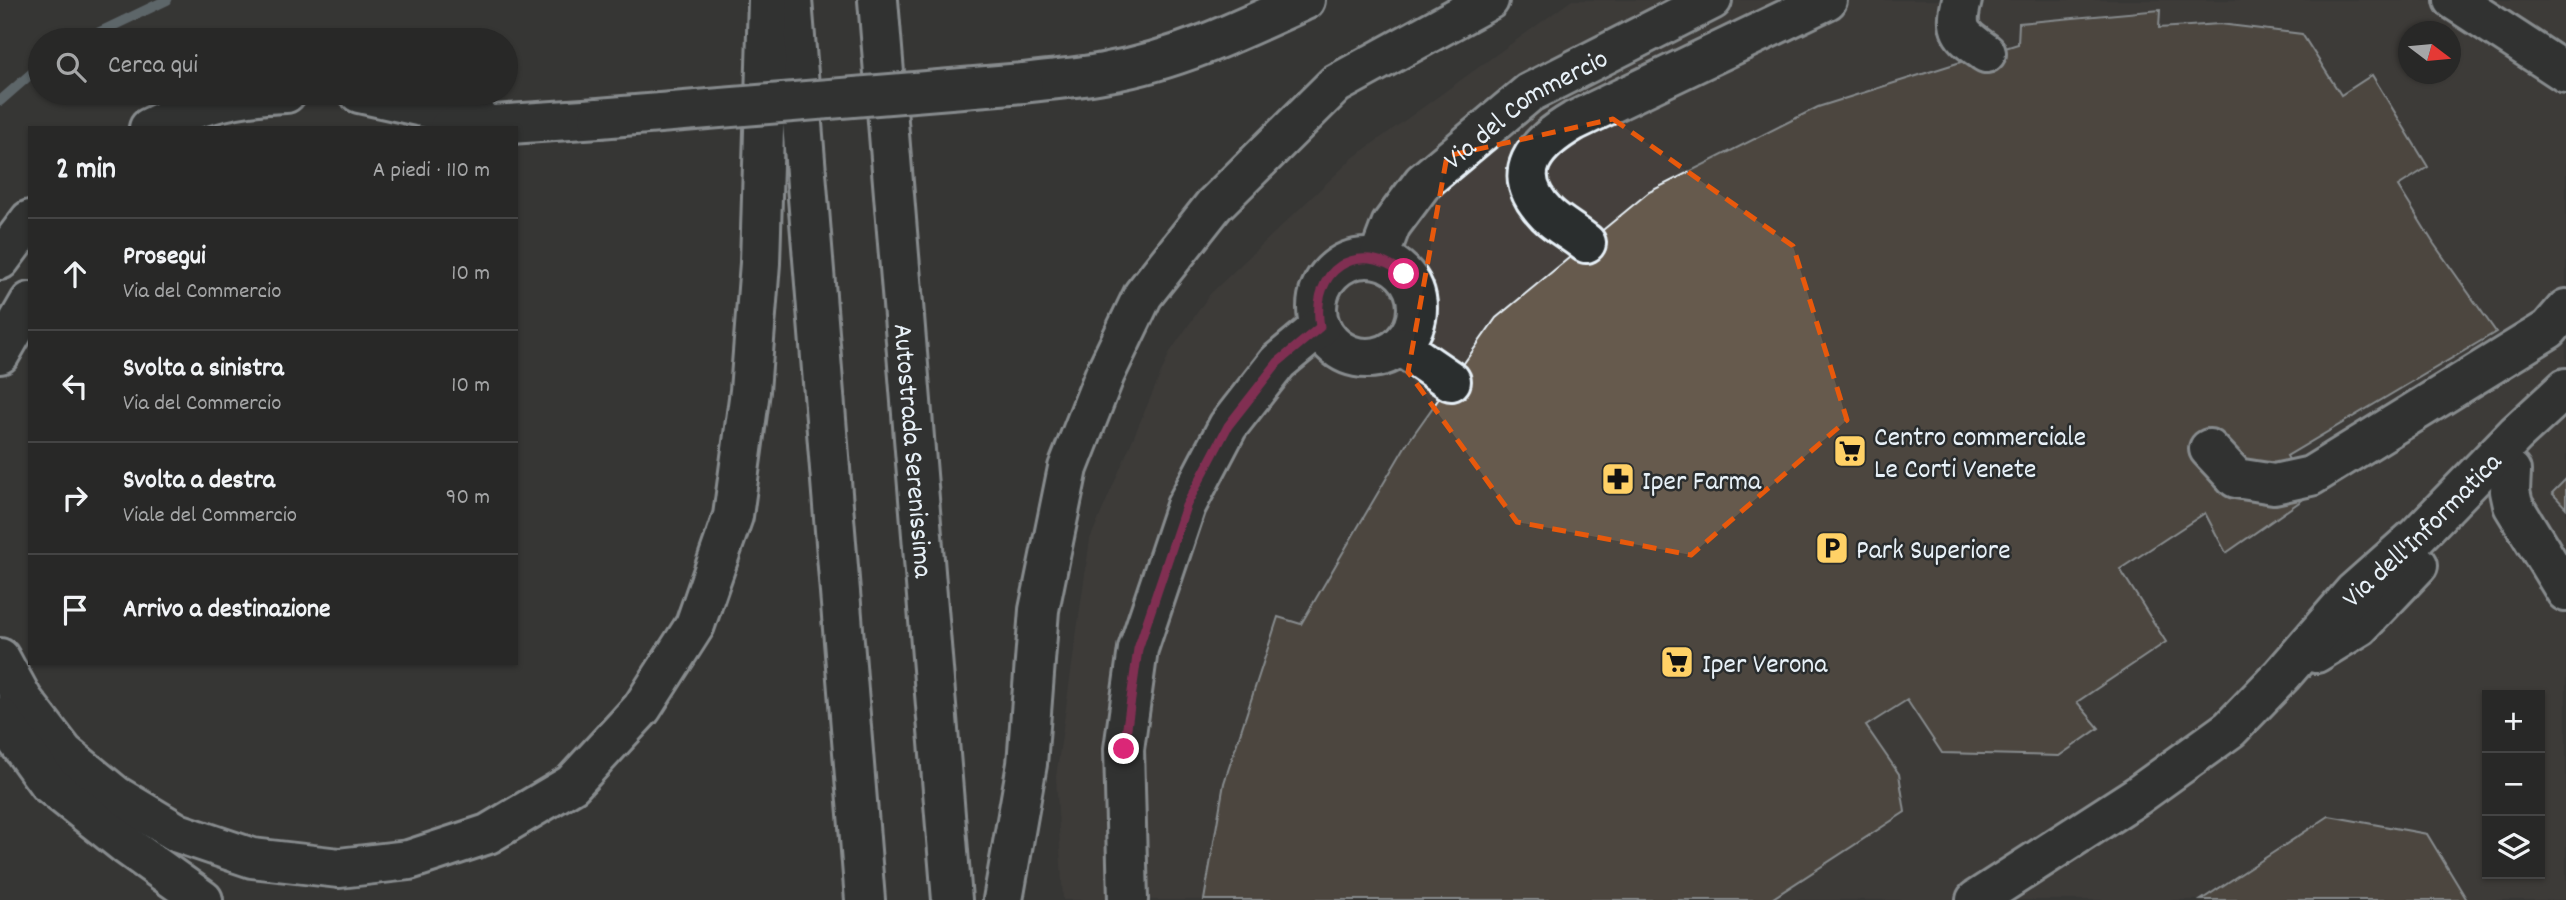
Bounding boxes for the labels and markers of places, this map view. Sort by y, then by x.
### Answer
place label: Centro commerciale Le Corti Venete [1874,420,2086,492]
supermarket icon: Centro commerciale Le Corti Venete [1831,432,1869,470]
pharmacy icon: Iper Farma [1599,460,1637,498]
place label: Iper Farma [1642,464,1762,504]
parking icon: Park Superiore [1813,529,1851,567]
place label: Park Superiore [1856,533,2010,573]
supermarket icon: Iper Verona [1658,643,1696,681]
place label: Iper Verona [1702,647,1828,687]

